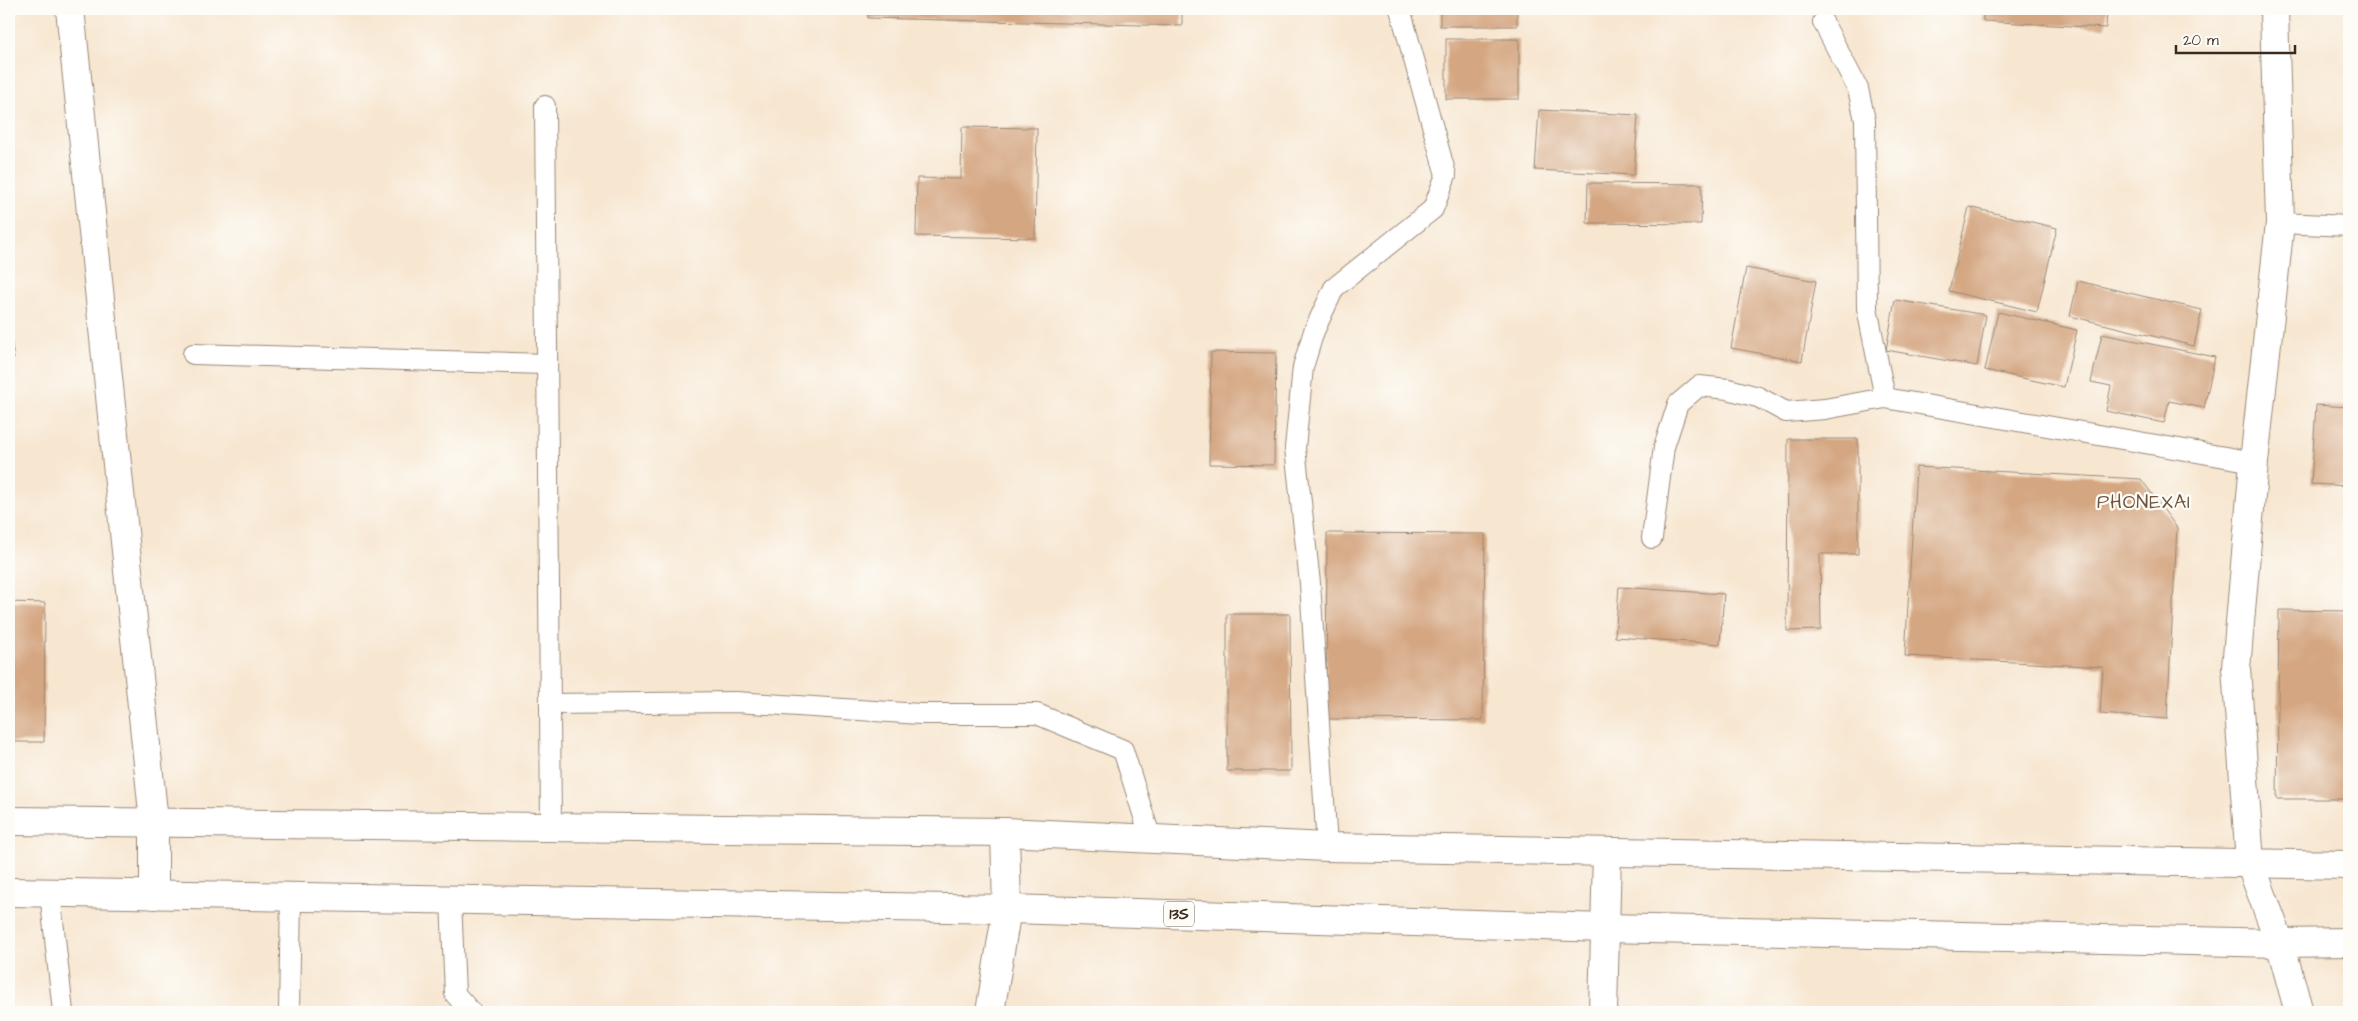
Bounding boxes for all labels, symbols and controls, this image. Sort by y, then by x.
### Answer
scale bar [2176,22,2294,54]
text: 20 m [2183,30,2219,51]
district label: PHONEXAI [2097,489,2191,516]
road number: 13S [1164,902,1194,926]

